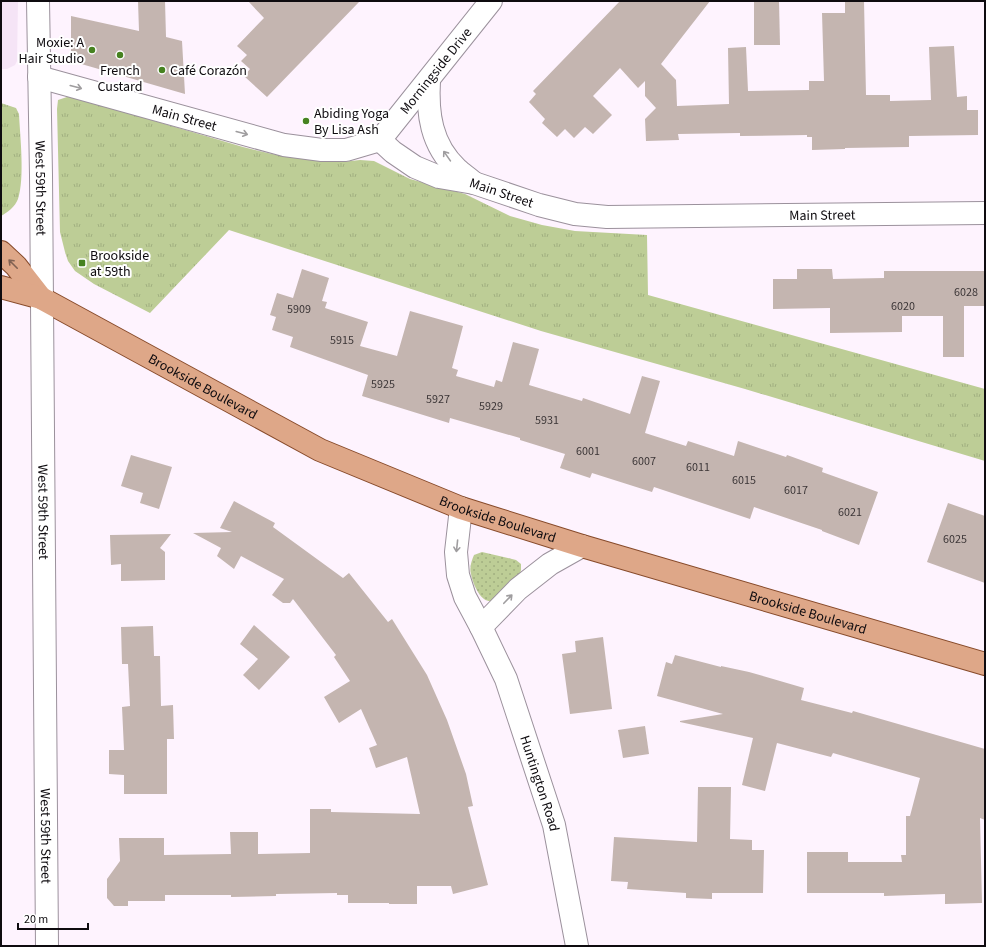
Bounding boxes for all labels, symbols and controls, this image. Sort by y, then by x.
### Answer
street label: Morningside Drive [396,23,477,119]
place label: Moxie: A Hair Studio [18,33,84,69]
marker: Moxie: A Hair Studio [87,45,97,55]
marker: French Custard [115,50,125,60]
place label: French Custard [97,61,143,97]
place label: Café Corazón [170,61,247,81]
marker: Café Corazón [157,65,167,75]
one-way arrow [69,84,82,92]
street label: Main Street [150,100,219,137]
place label: Abiding Yoga By Lisa Ash [314,104,389,140]
marker: Abiding Yoga By Lisa Ash [301,116,311,126]
one-way arrow [235,130,248,137]
street label: West 59th Street [29,140,50,236]
one-way arrow [442,151,451,162]
street label: Main Street [467,173,536,213]
street label: Main Street [789,205,856,226]
place label: Brookside at 59th [90,246,149,282]
marker: Brookside at 59th [77,258,87,268]
one-way arrow [8,259,18,269]
house number: 6028 [954,284,978,301]
house number: 6020 [891,298,915,315]
house number: 5909 [287,301,311,318]
house number: 5915 [330,332,354,349]
street label: Brookside Boulevard [144,349,261,425]
house number: 5925 [371,376,395,393]
house number: 5927 [426,391,450,408]
house number: 5929 [479,398,503,415]
house number: 5931 [535,412,559,429]
house number: 6001 [576,443,600,460]
house number: 6007 [632,453,656,470]
house number: 6011 [686,459,710,476]
street label: West 59th Street [32,464,53,560]
house number: 6015 [732,472,756,489]
house number: 6017 [784,482,808,499]
street label: Brookside Boulevard [436,491,558,548]
house number: 6021 [838,504,862,521]
house number: 6025 [943,531,967,548]
one-way arrow [453,539,460,552]
street label: Brookside Boulevard [746,586,869,640]
one-way arrow [503,594,513,604]
street label: Huntington Road [514,733,564,833]
street label: West 59th Street [35,788,56,884]
scale bar [18,905,88,931]
text: 20 m [24,911,48,928]

